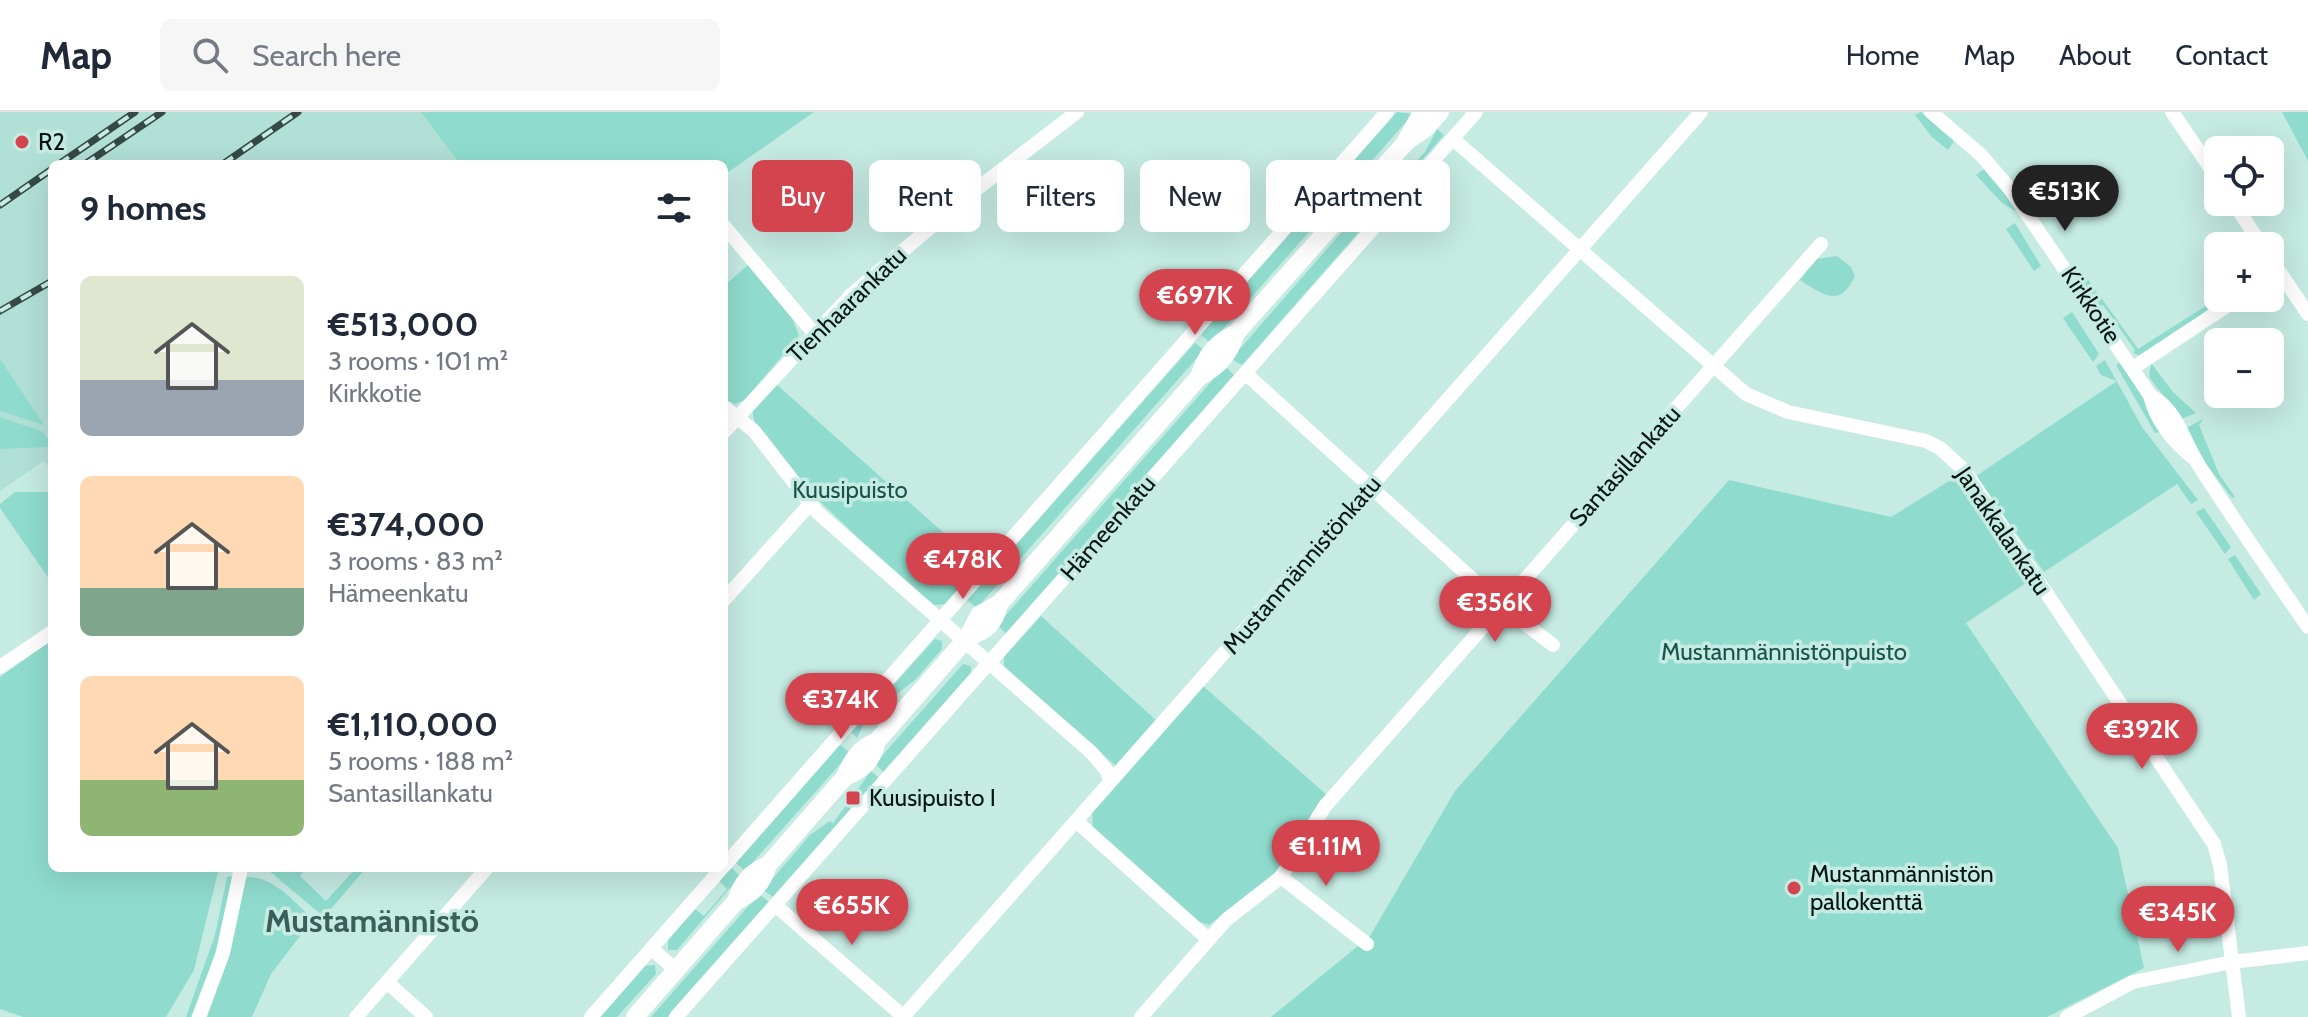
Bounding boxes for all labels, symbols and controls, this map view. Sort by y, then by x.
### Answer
search box [160,19,720,91]
text: Map [40,32,112,79]
icon: search [188,33,232,77]
text: Search here [252,37,401,74]
text: Home [1846,38,1919,72]
text: Map [1963,38,2015,72]
text: About [2059,38,2131,72]
text: Contact [2175,38,2268,72]
place label: R2 [38,127,65,156]
marker: R2 [13,133,31,151]
map controls [2204,136,2284,408]
button: locate [2204,136,2284,216]
chip: Buy [752,160,853,232]
chip: Rent [869,160,981,232]
chip: Filters [997,160,1124,232]
chip: New [1140,160,1250,232]
chip: Apartment [1266,160,1450,232]
pin: €513K [2009,165,2121,233]
text: €513K [2030,175,2100,207]
icon: filters [652,186,696,230]
text: 9 homes [80,187,206,229]
button: + [2204,232,2284,312]
street label: Tienhaarankatu [781,241,912,369]
street label: Kirkkotie [2055,261,2128,349]
pin: €697K [1139,269,1251,337]
text: €697K [1157,279,1233,311]
text: €513,000 [328,303,479,345]
icon: home [144,308,240,404]
button: − [2204,328,2284,408]
text: 3 rooms · 101 m² [328,345,508,377]
text: Kirkkotie [328,377,422,409]
street label: Santasillankatu [1563,399,1686,532]
street label: Janakkalankatu [1949,460,2057,600]
street label: Hämeenkatu [1054,469,1161,586]
street label: Mustanmännistönkatu [1216,470,1387,660]
park label: Kuusipuisto [792,475,908,504]
text: €374,000 [328,503,485,545]
icon: home [144,508,240,604]
pin: €478K [907,533,1019,601]
text: €478K [924,543,1002,575]
text: 3 rooms · 83 m² [328,545,503,577]
pin: €356K [1439,576,1551,644]
text: Hämeenkatu [328,577,469,609]
text: €356K [1457,586,1533,618]
park label: Mustanmännistönpuisto [1661,637,1907,666]
pin: €374K [785,673,897,741]
text: €374K [803,683,879,715]
text: €1,110,000 [328,703,498,745]
pin: €392K [2086,703,2198,771]
icon: home [144,708,240,804]
text: €392K [2104,713,2180,745]
text: 5 rooms · 188 m² [328,745,513,777]
text: Santasillankatu [328,777,493,809]
place label: Kuusipuisto I [869,783,996,812]
marker: Kuusipuisto I [844,789,862,807]
pin: €1.11M [1261,820,1391,888]
text: €1.11M [1290,830,1362,862]
place label: Mustanmännistön pallokenttä [1810,859,1994,916]
pin: €655K [796,879,908,947]
marker: Mustanmännistön pallokenttä [1785,879,1803,897]
pin: €345K [2122,886,2234,954]
text: €655K [814,889,890,921]
text: €345K [2139,896,2217,928]
district label: Mustamännistö [265,901,479,940]

